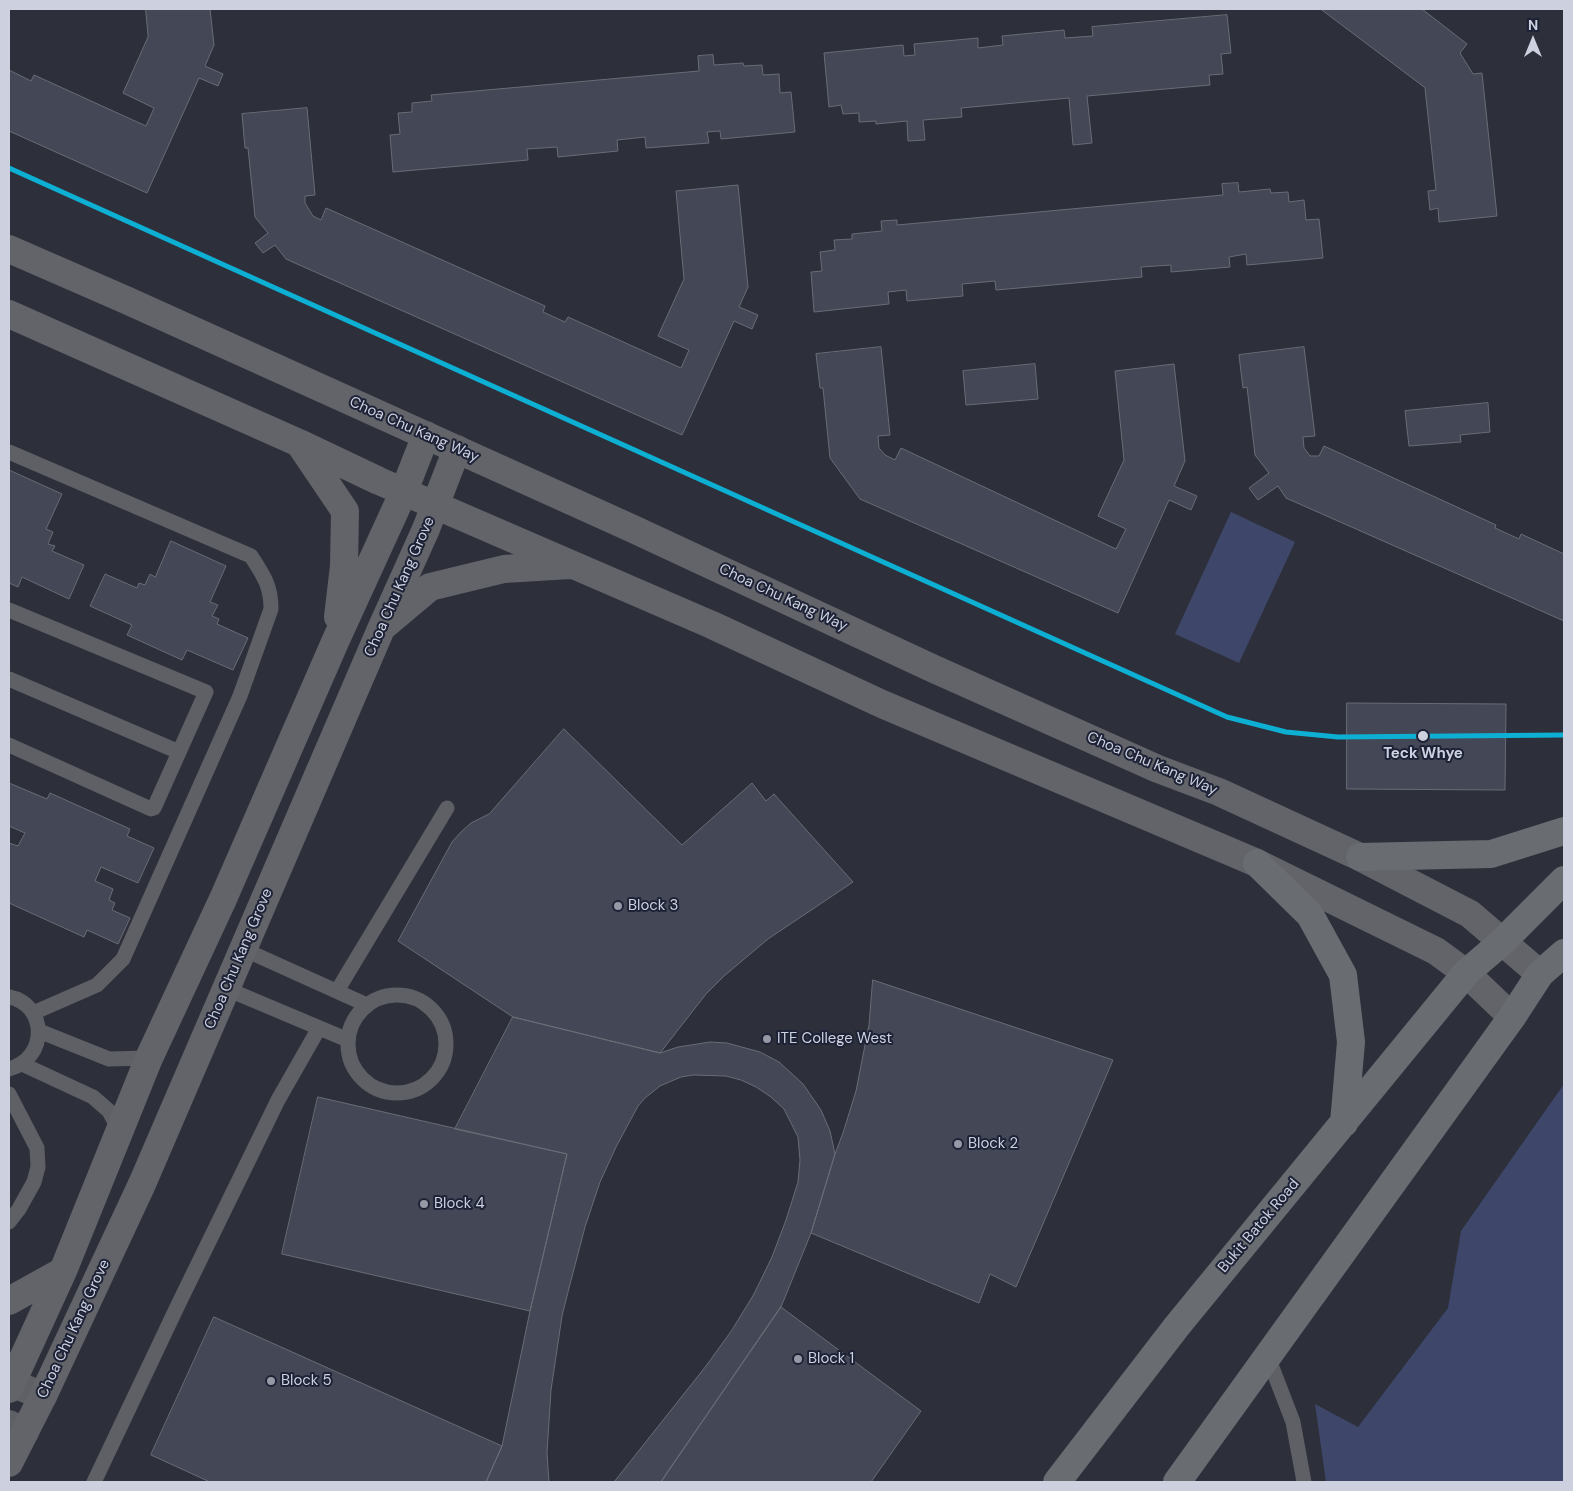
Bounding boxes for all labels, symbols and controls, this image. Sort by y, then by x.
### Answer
north arrow [1508,15,1558,65]
text: N [1528,16,1538,34]
street label: Choa Chu Kang Way [346,393,482,467]
street label: Choa Chu Kang Grove [361,514,439,660]
street label: Choa Chu Kang Way [716,560,850,636]
street label: Choa Chu Kang Way [1084,728,1220,800]
marker: Teck Whye [1416,729,1430,743]
place label: Teck Whye [1383,745,1463,763]
street label: Choa Chu Kang Grove [201,886,277,1032]
place label: Block 3 [628,897,678,915]
marker: Block 3 [612,900,624,912]
place label: ITE College West [777,1030,892,1048]
marker: ITE College West [761,1033,773,1045]
place label: Block 2 [968,1135,1018,1153]
marker: Block 2 [952,1138,964,1150]
street label: Bukit Batok Road [1215,1176,1303,1276]
place label: Block 4 [434,1195,485,1213]
marker: Block 4 [418,1198,430,1210]
street label: Choa Chu Kang Grove [34,1257,114,1401]
place label: Block 1 [808,1350,854,1368]
marker: Block 1 [792,1353,804,1365]
place label: Block 5 [281,1372,332,1390]
marker: Block 5 [265,1375,277,1387]

